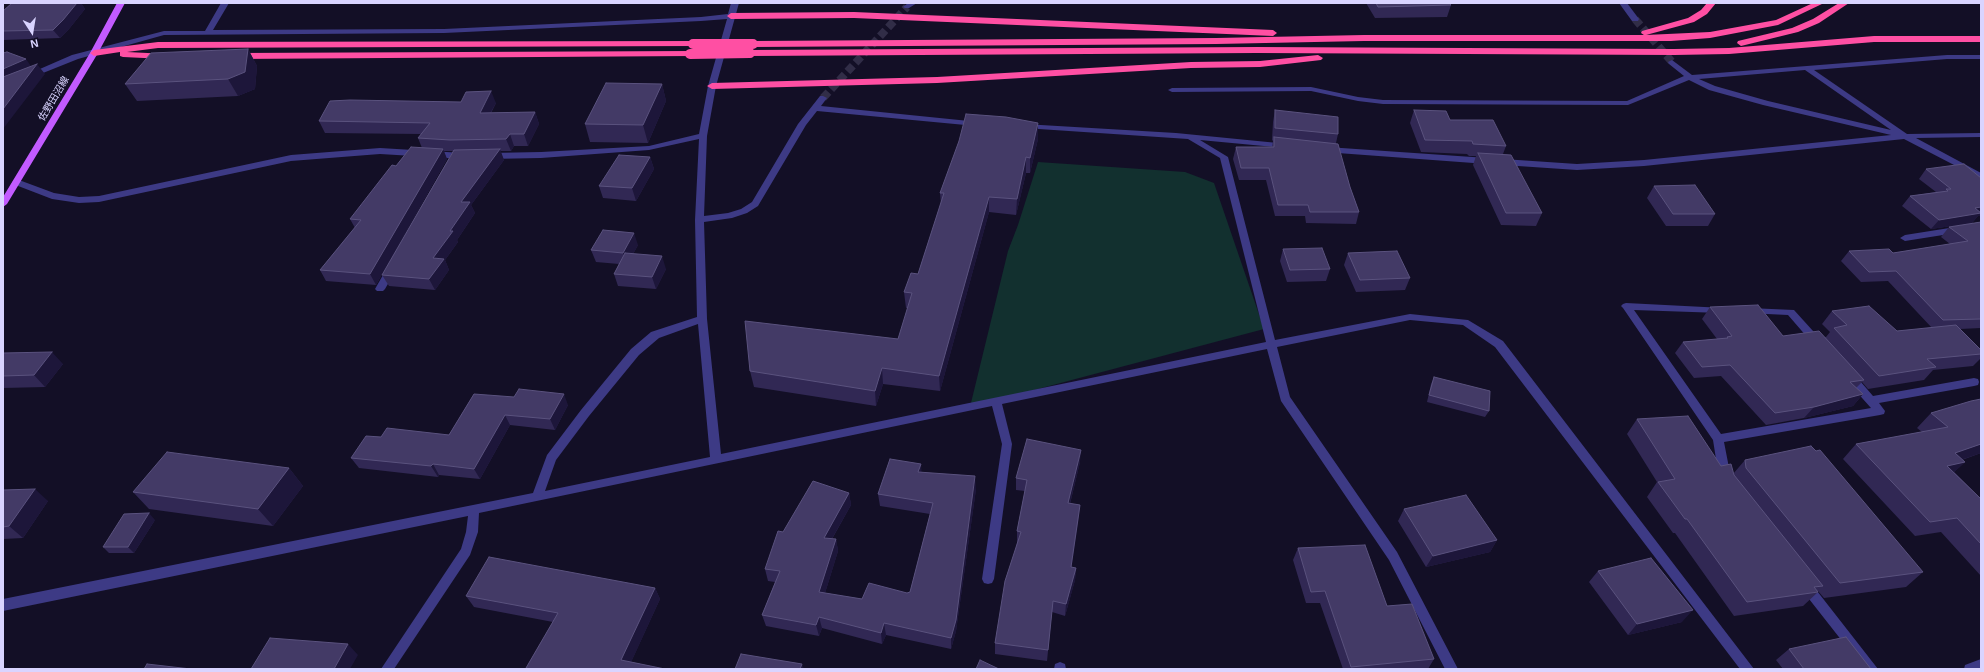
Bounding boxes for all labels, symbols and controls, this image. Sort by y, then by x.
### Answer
north arrow [12,12,52,52]
text: N [29,37,40,50]
street label: 佐野田沼線 [36,74,72,124]

